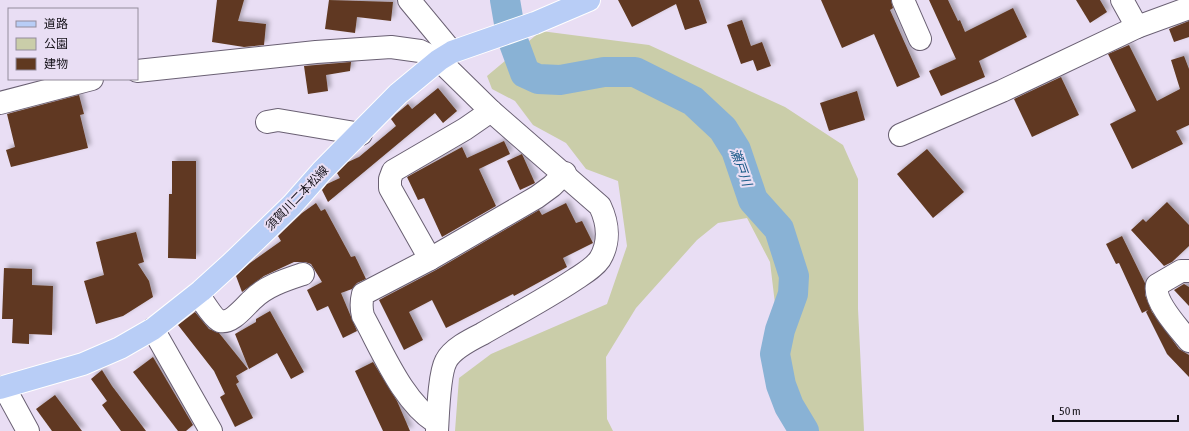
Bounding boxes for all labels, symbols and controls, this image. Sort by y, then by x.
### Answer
legend [8,8,138,80]
text: 道路 [44,17,68,31]
text: 公園 [44,37,68,51]
text: 建物 [44,57,68,71]
water label: 瀬戸川 [727,146,755,190]
street label: 須賀川二本松線 [263,163,331,233]
scale bar [1053,397,1178,423]
text: 50 m [1059,404,1081,418]

